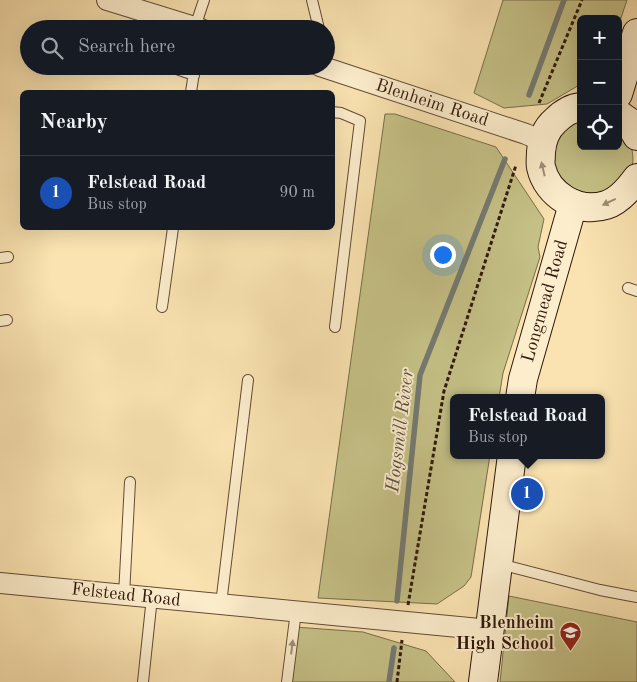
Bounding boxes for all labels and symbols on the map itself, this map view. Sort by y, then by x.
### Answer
street label: Blenheim Road [373,76,491,130]
one-way arrow [539,161,547,176]
one-way arrow [602,199,616,207]
street label: Longmead Road [519,238,571,364]
your location [430,242,456,268]
water label: Hogsmill River [384,367,418,495]
pin: 1 [511,475,543,513]
street label: Felstead Road [70,580,182,610]
place label: Blenheim High School [455,614,554,653]
school or university icon: Blenheim High School [558,621,582,652]
one-way arrow [288,638,296,654]

